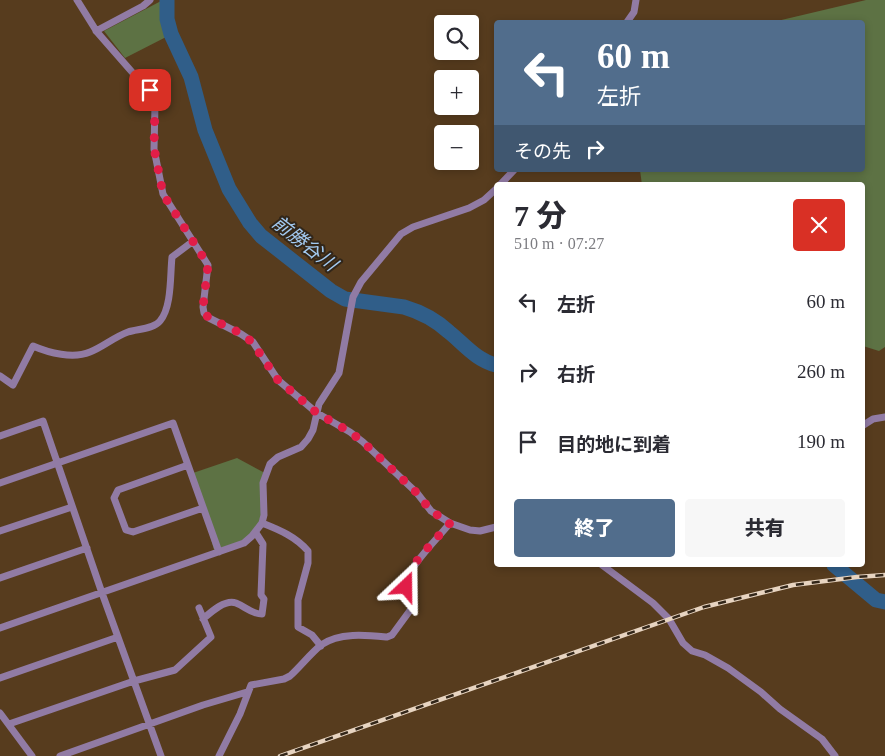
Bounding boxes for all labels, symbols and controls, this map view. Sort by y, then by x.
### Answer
map controls [434,15,479,170]
button: search [434,15,479,60]
text: 60 m [597,37,670,76]
icon: left [514,40,579,105]
pin [129,69,171,111]
button: + [434,70,479,115]
icon: arrive [136,76,164,104]
text: 左折 [597,84,641,109]
button: − [434,125,479,170]
icon: right [581,135,609,163]
text: その先 [514,141,571,162]
text: 7 分 [514,199,567,232]
button: close [793,199,845,251]
water label: 前勝谷川 [268,212,343,276]
text: 510 m · 07:27 [514,235,604,252]
icon: left [514,288,542,316]
text: 60 m [806,291,845,312]
text: 左折 [557,294,595,315]
icon: right [514,358,542,386]
text: 260 m [797,361,845,382]
text: 右折 [557,364,595,385]
icon: arrive [514,428,542,456]
text: 190 m [797,431,845,452]
text: 目的地に到着 [557,434,671,455]
button: 終了 [514,499,675,557]
button: 共有 [685,499,845,557]
position arrow [379,560,431,612]

